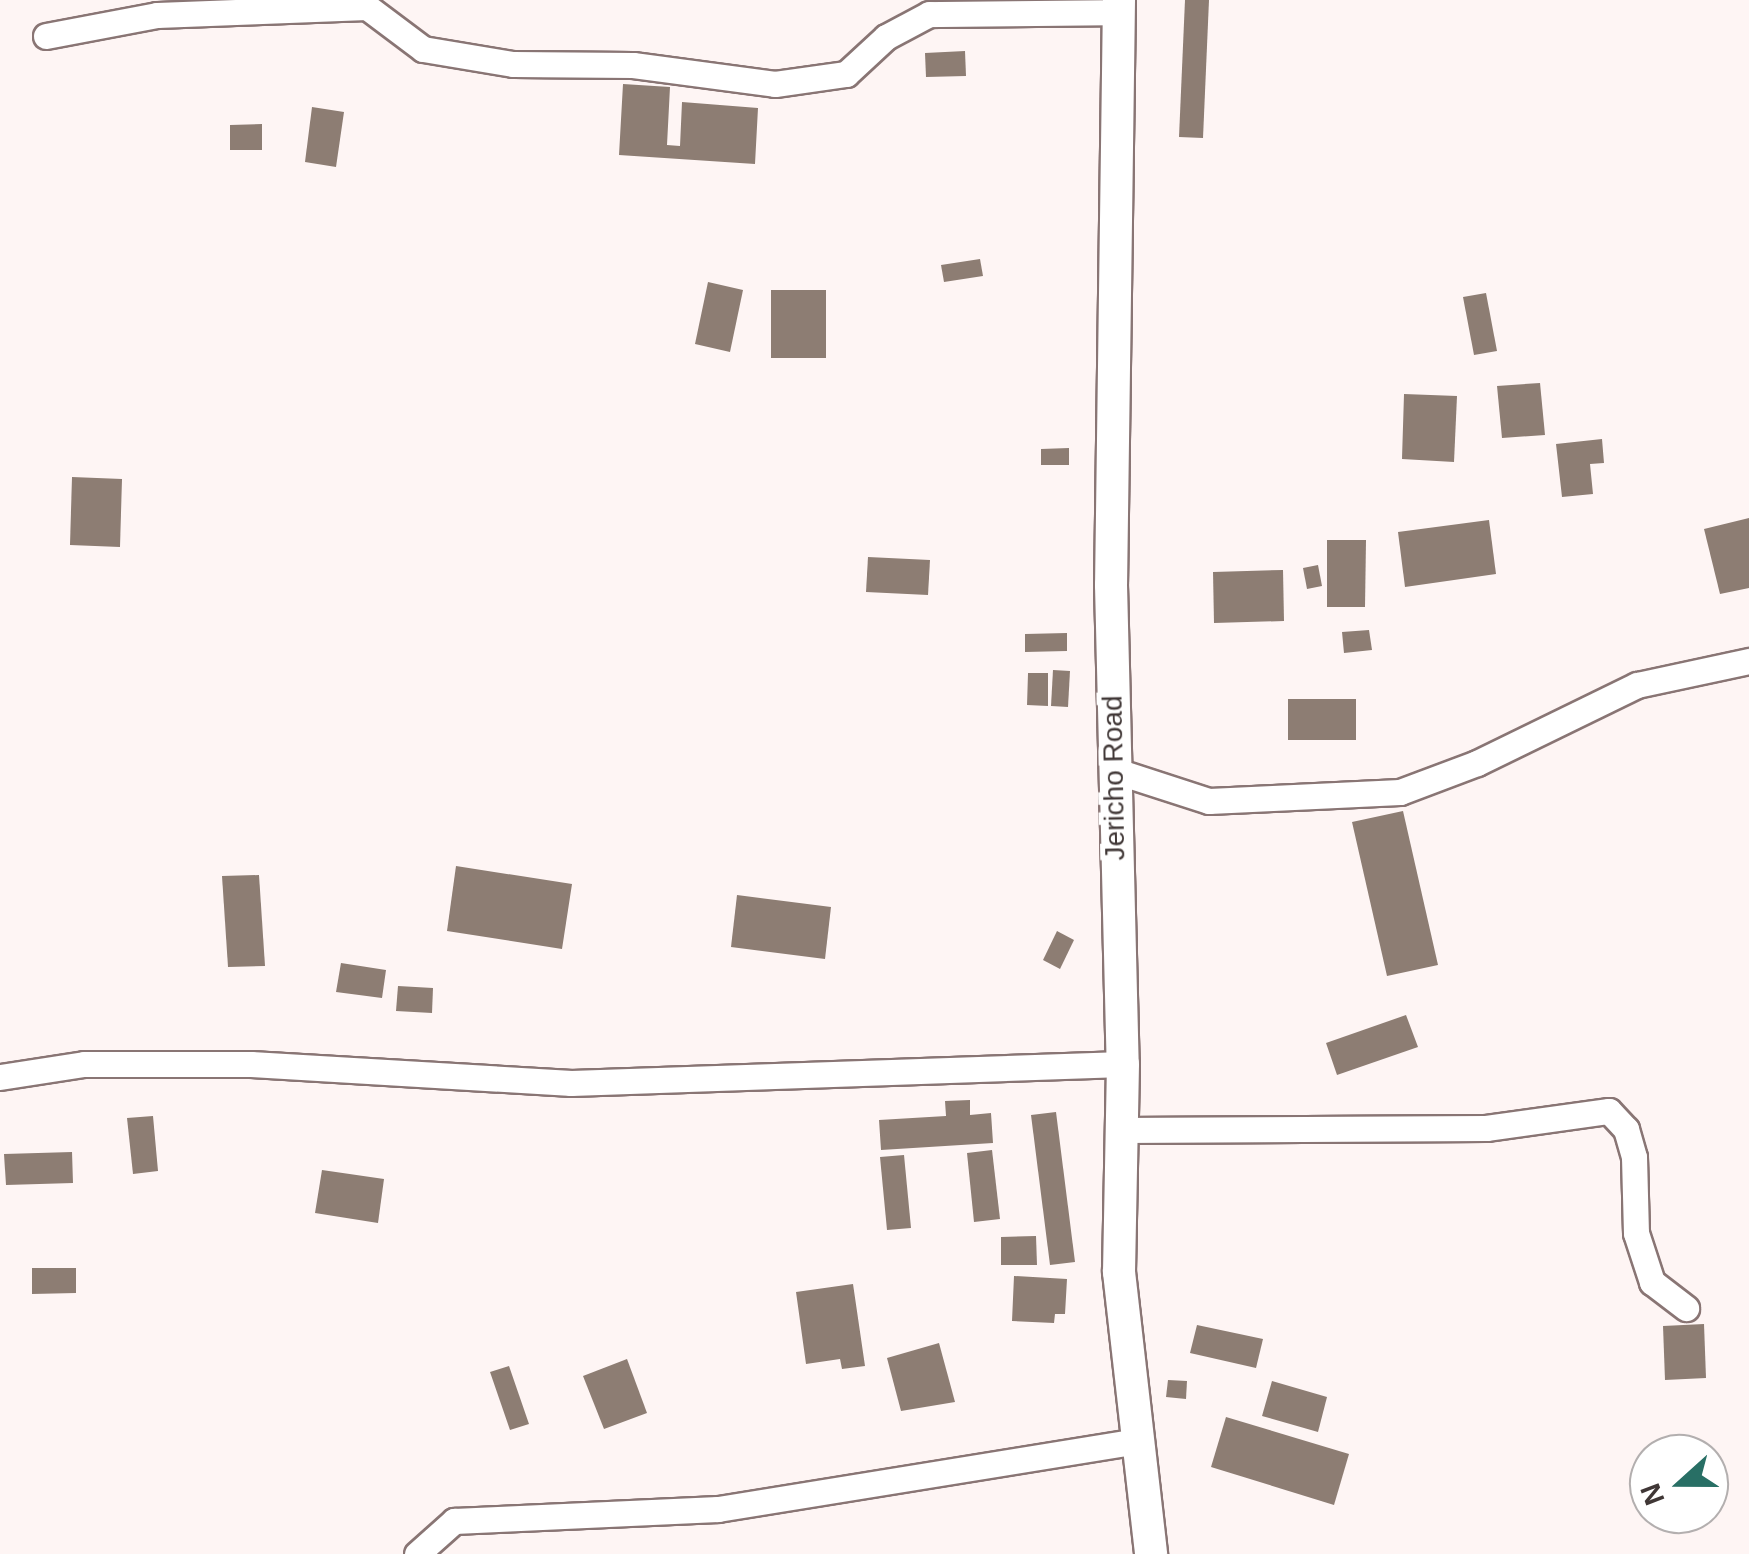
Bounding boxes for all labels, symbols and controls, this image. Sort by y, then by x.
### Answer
street label: Jericho Road [1096,695,1132,861]
north arrow [1629,1434,1729,1534]
text: N [1634,1479,1670,1509]

